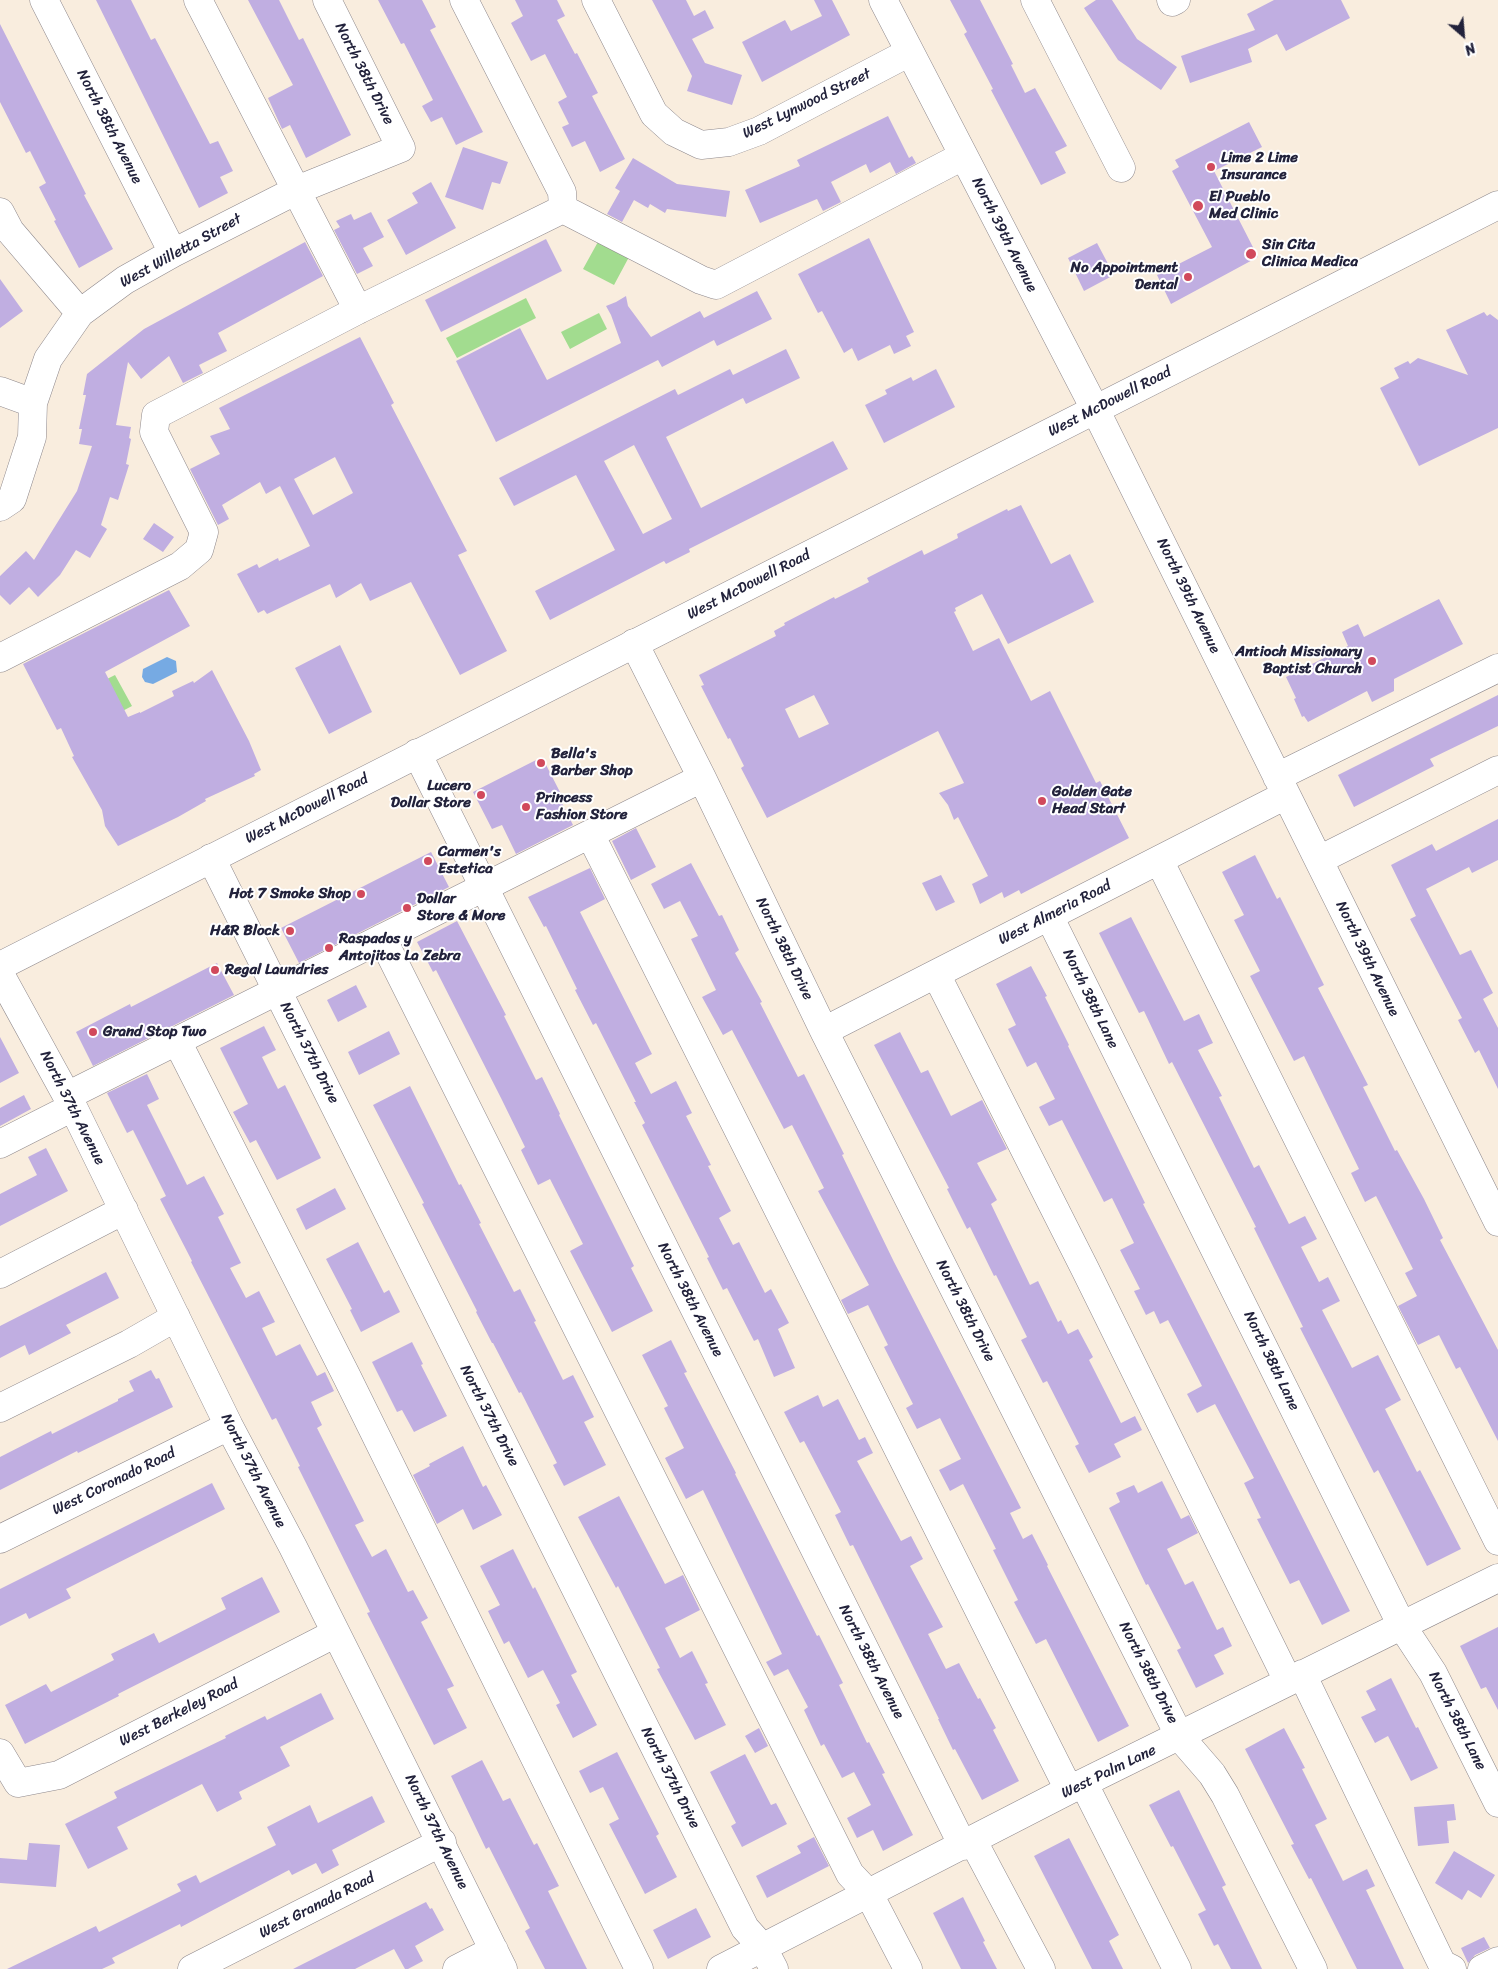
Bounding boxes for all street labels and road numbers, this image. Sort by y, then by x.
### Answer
street label: North 38th Drive [331,20,397,128]
street label: West Lynwood Street [740,65,874,143]
street label: North 38th Avenue [72,67,146,187]
street label: North 39th Avenue [967,175,1041,295]
street label: West Willetta Street [117,210,245,292]
street label: West McDowell Road [1045,363,1175,441]
street label: North 39th Avenue [1152,535,1224,657]
street label: West McDowell Road [684,546,814,624]
street label: West McDowell Road [242,770,372,848]
street label: West Almeria Road [996,877,1114,949]
street label: North 38th Drive [751,895,817,1003]
street label: North 39th Avenue [1331,898,1403,1020]
street label: North 38th Lane [1058,946,1122,1052]
street label: North 37th Drive [276,999,342,1107]
street label: North 37th Avenue [35,1048,109,1168]
street label: North 38th Avenue [653,1240,727,1360]
street label: North 38th Drive [932,1257,998,1365]
street label: North 38th Lane [1239,1308,1303,1414]
street label: North 37th Drive [456,1362,522,1470]
street label: North 37th Avenue [216,1411,290,1531]
street label: West Coronado Road [50,1444,178,1520]
street label: North 38th Avenue [834,1602,908,1722]
street label: North 38th Drive [1115,1619,1181,1727]
street label: North 38th Lane [1424,1669,1490,1773]
street label: West Berkeley Road [117,1675,241,1751]
street label: North 37th Drive [637,1724,703,1832]
street label: West Palm Lane [1059,1741,1159,1803]
street label: North 37th Avenue [400,1772,472,1892]
street label: West Granada Road [256,1869,378,1943]

